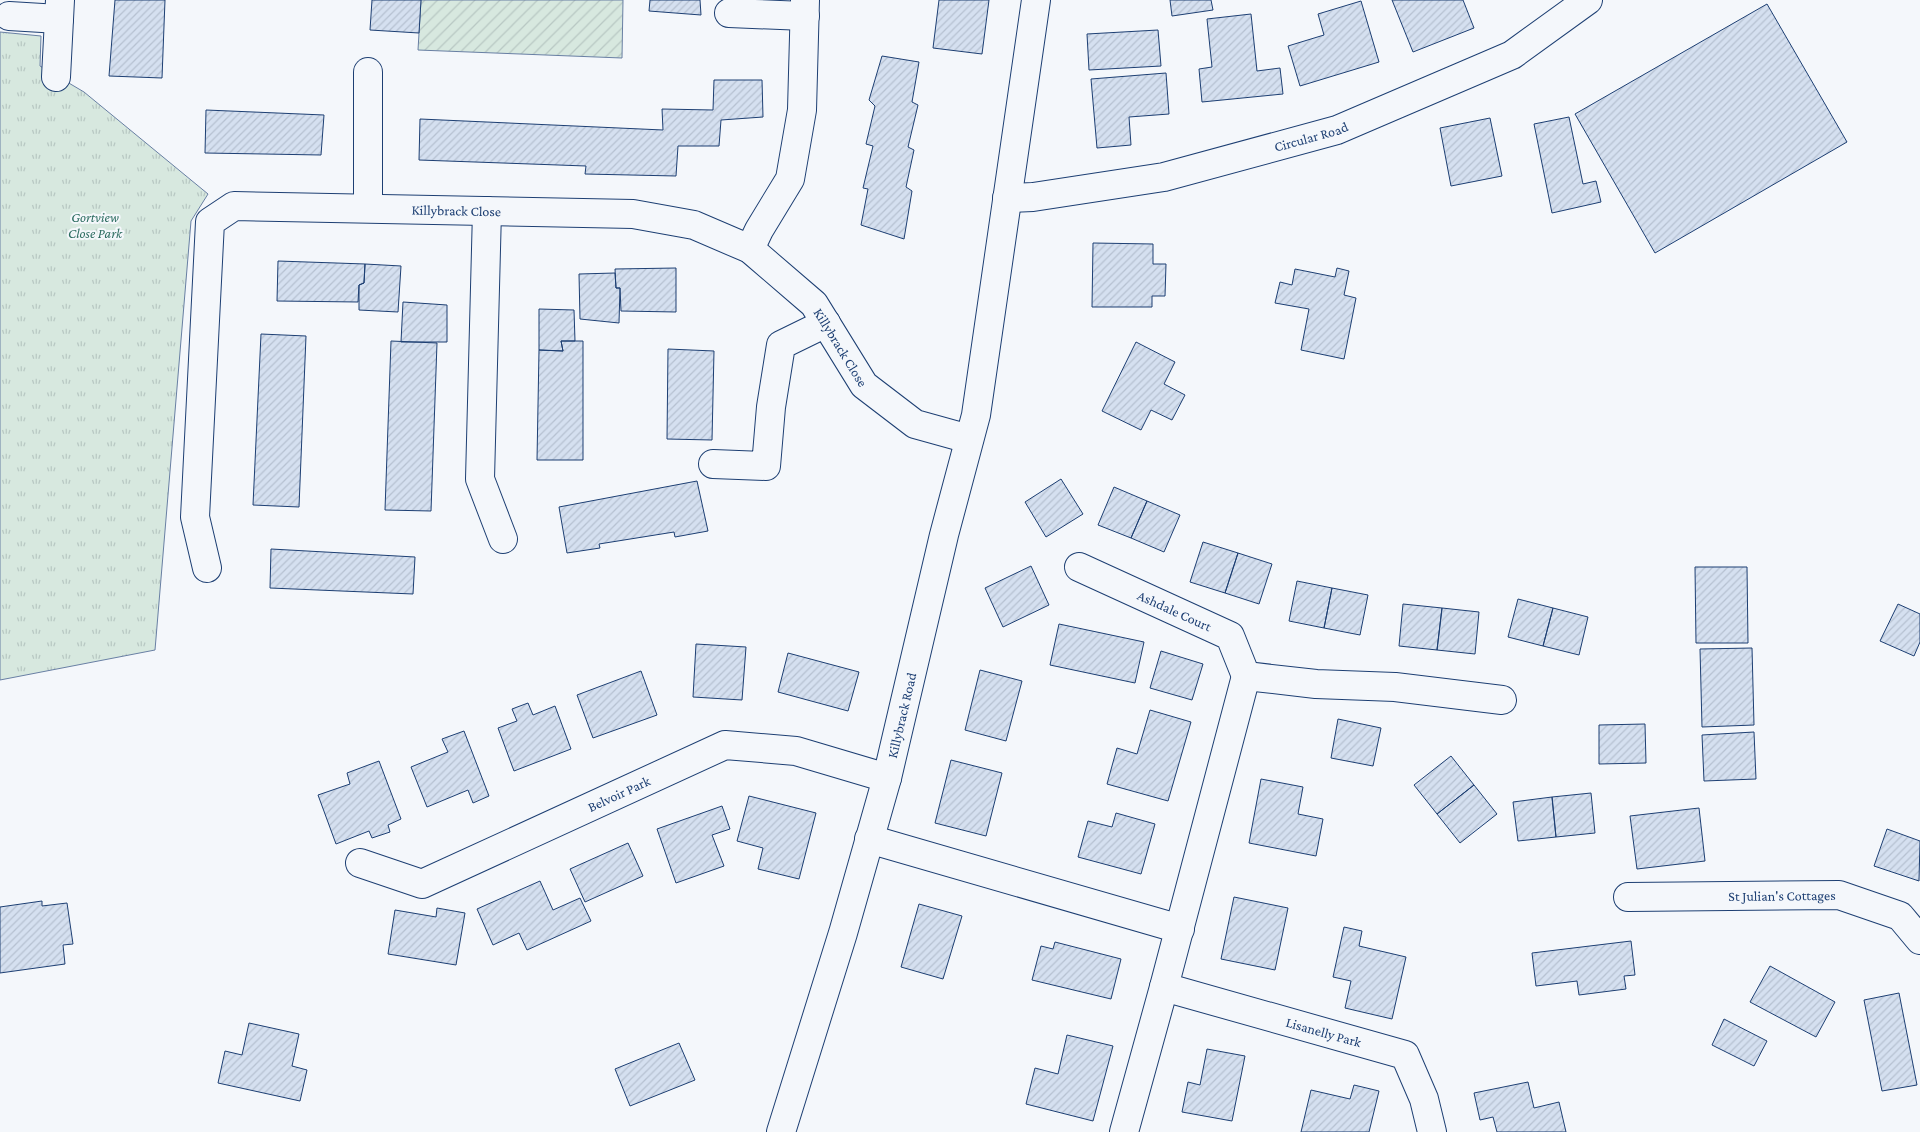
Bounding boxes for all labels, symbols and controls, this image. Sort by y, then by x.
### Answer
street label: Circular Road [1272,118,1351,155]
street label: Killybrack Close [411,202,501,219]
park label: Gortview Close Park [68,209,123,241]
street label: Killybrack Close [810,305,871,390]
street label: Ashdale Court [1135,587,1214,635]
street label: Killybrack Road [884,670,920,760]
street label: Belvoir Park [585,772,653,815]
street label: St Julian's Cottages [1728,887,1836,904]
street label: Lisanelly Park [1284,1014,1364,1050]

